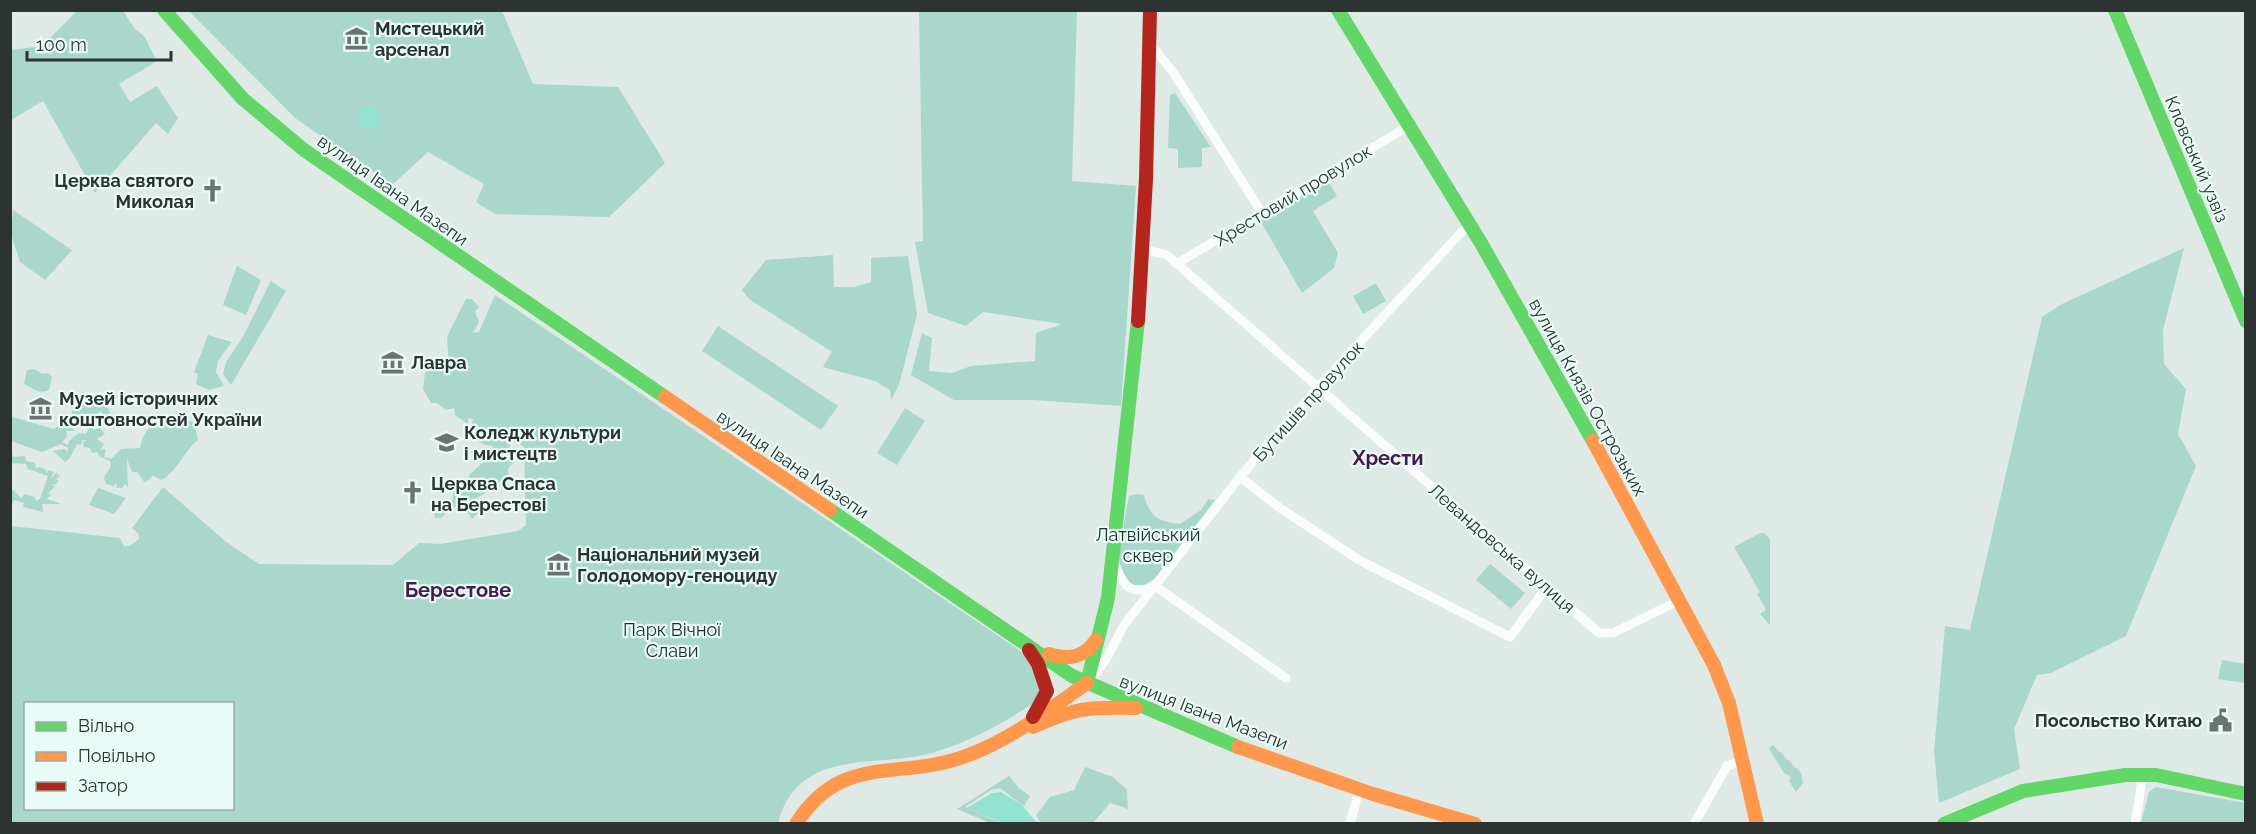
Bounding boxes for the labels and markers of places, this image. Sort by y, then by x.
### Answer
place label: Мистецький арсенал [375,18,484,60]
museum icon: Мистецький арсенал [344,25,370,51]
place label: Церква святого Миколая [54,170,194,212]
church icon: Церква святого Миколая [199,177,225,203]
museum icon: Лавра [380,349,406,375]
place label: Лавра [411,352,467,373]
place label: Музей історичних коштовностей України [59,388,262,430]
museum icon: Музей історичних коштовностей України [28,395,54,421]
place label: Коледж культури і мистецтв [464,422,621,464]
school or university icon: Коледж культури і мистецтв [433,429,459,455]
place label: Церква Спаса на Берестові [431,473,556,515]
church icon: Церква Спаса на Берестові [400,480,426,506]
place label: Національний музей Голодомору-геноциду [577,544,778,586]
museum icon: Національний музей Голодомору-геноциду [546,551,572,577]
public building icon: Посольство Китаю [2207,707,2233,733]
place label: Посольство Китаю [2035,710,2202,731]

